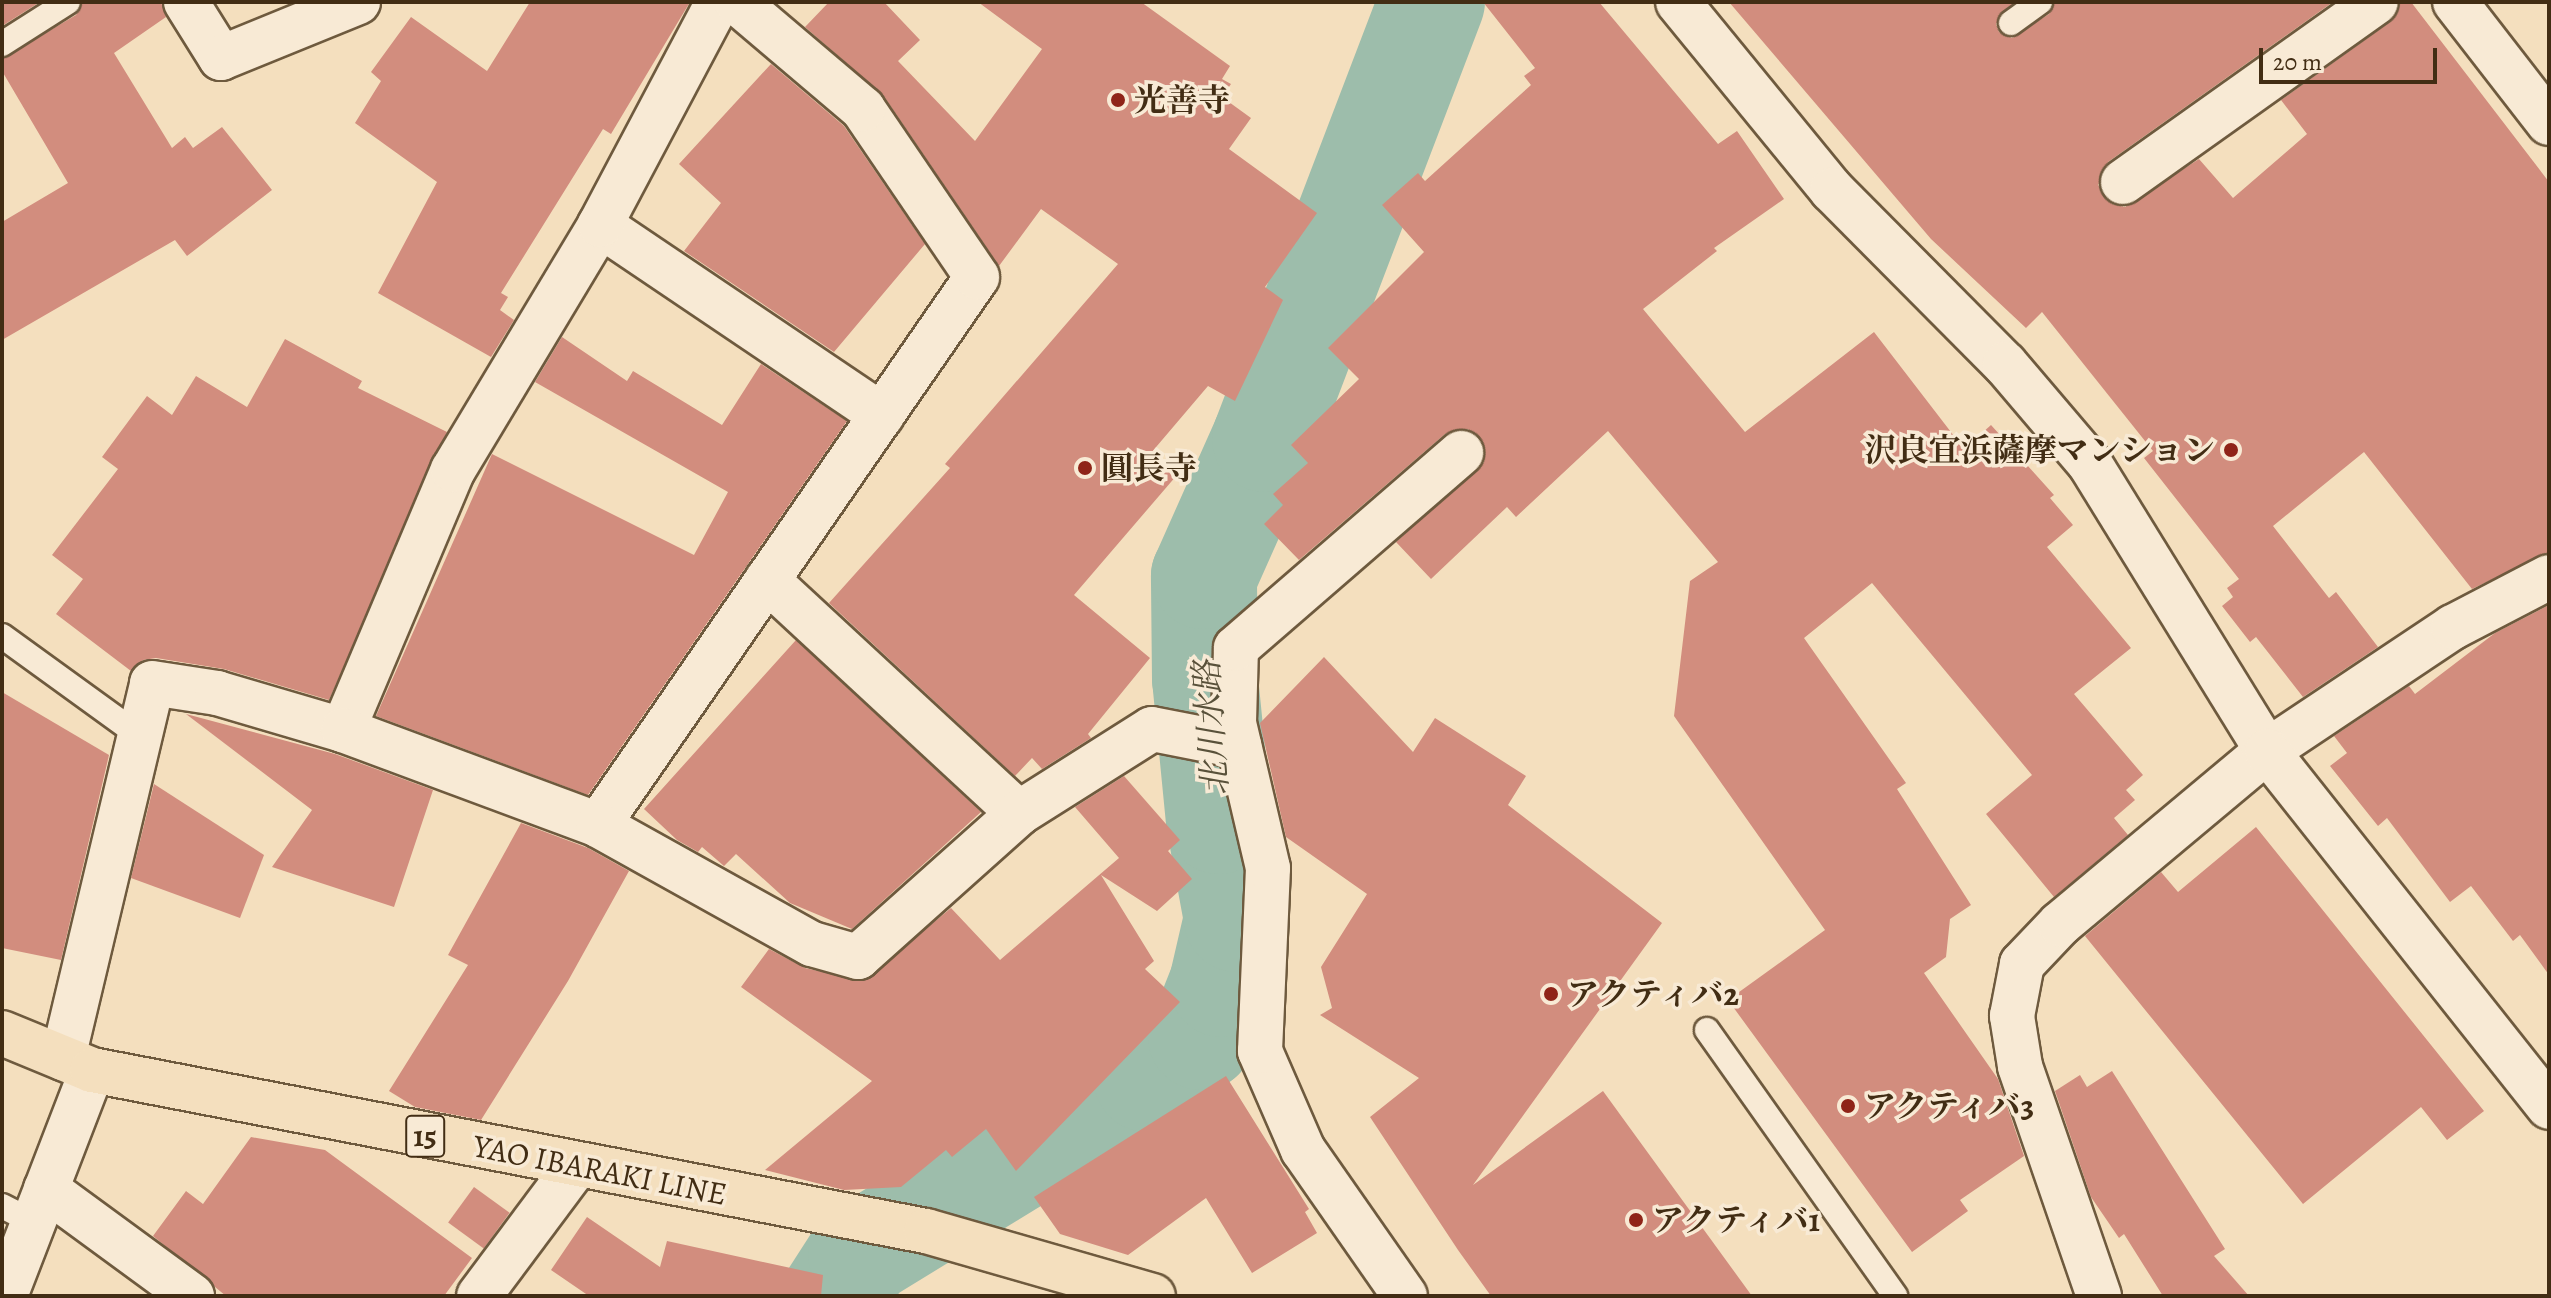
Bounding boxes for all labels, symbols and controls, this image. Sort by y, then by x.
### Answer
scale bar [2263,32,2441,82]
text: 20 m [2273,46,2322,78]
place label: 光善寺 [1134,81,1230,119]
marker: 光善寺 [1109,91,1127,109]
place label: 沢良宜浜薩摩マンション [1863,431,2215,469]
marker: 沢良宜浜薩摩マンション [2222,441,2240,459]
place label: 圓長寺 [1101,449,1197,487]
marker: 圓長寺 [1076,459,1094,477]
water label: 北川水路 [1186,659,1236,797]
place label: アクティバ2 [1567,975,1742,1013]
marker: アクティバ2 [1542,985,1560,1003]
place label: アクティバ3 [1864,1087,2038,1125]
marker: アクティバ3 [1839,1097,1857,1115]
road number: 15 [405,1110,445,1162]
street label: YAO IBARAKI LINE [470,1127,730,1213]
place label: アクティバ1 [1652,1201,1823,1239]
marker: アクティバ1 [1627,1211,1645,1229]

